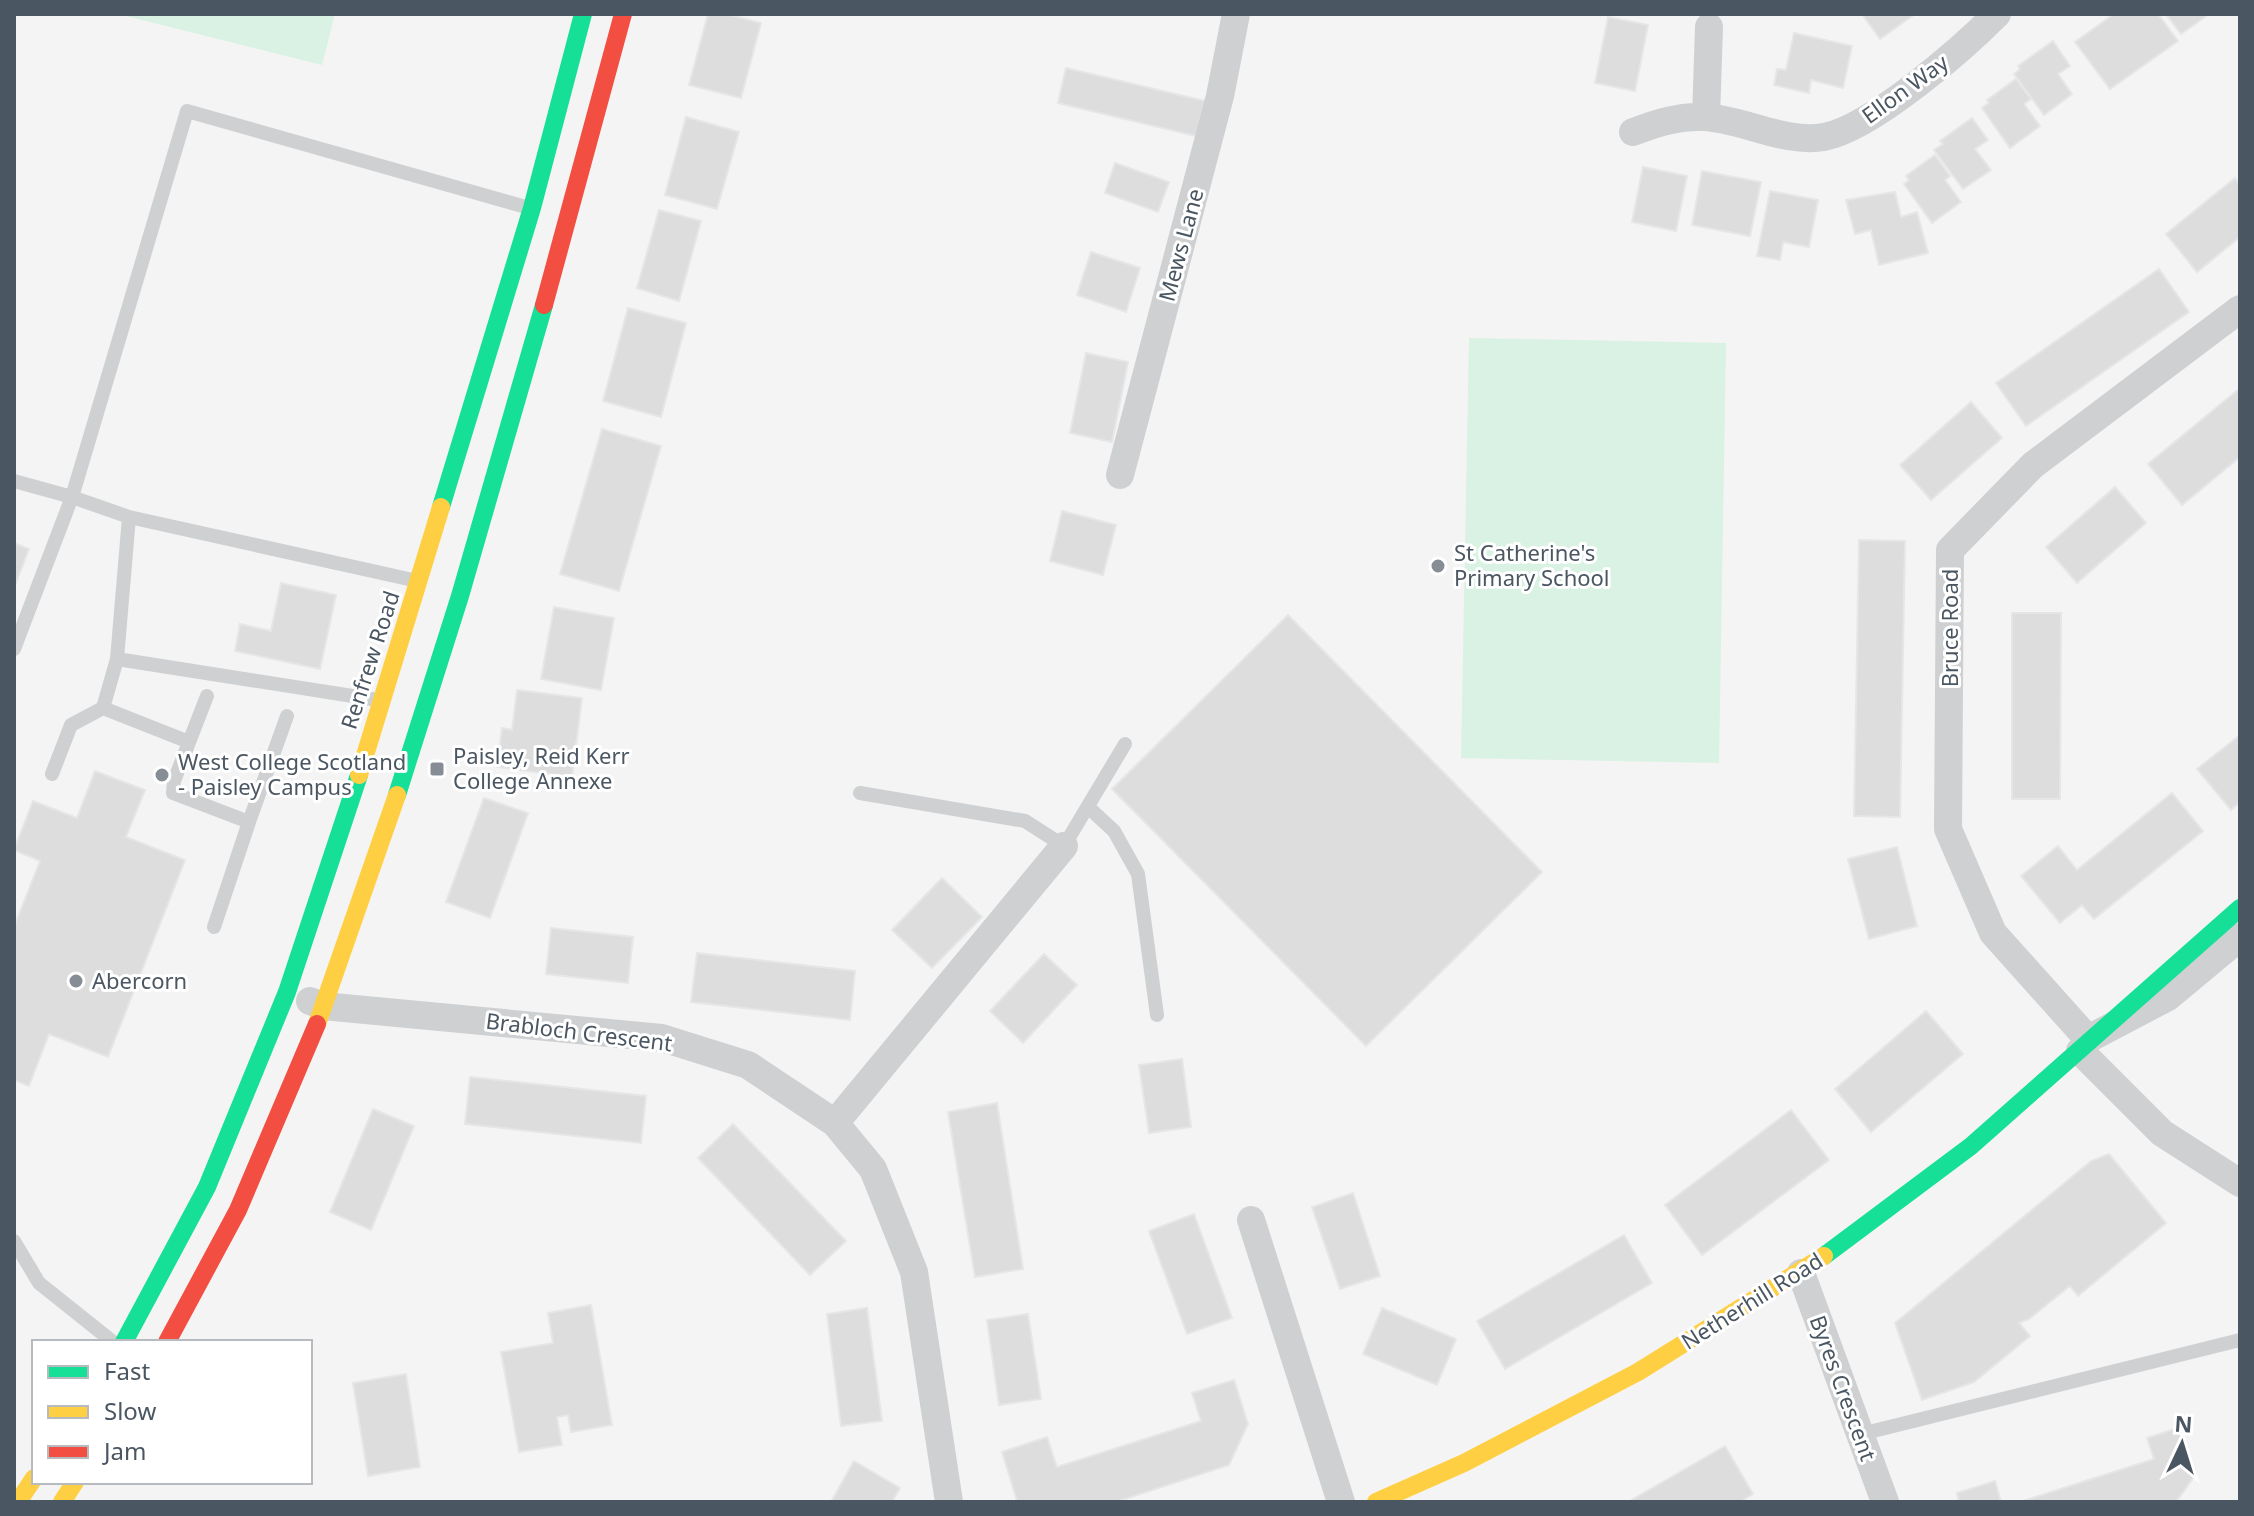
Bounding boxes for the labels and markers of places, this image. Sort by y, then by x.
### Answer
place label: St Catherine's Primary School [1454,537,1610,592]
marker: St Catherine's Primary School [1429,557,1447,575]
place label: Paisley, Reid Kerr College Annexe [453,740,630,795]
place label: West College Scotland - Paisley Campus [178,746,406,801]
marker: Paisley, Reid Kerr College Annexe [428,760,446,778]
marker: West College Scotland - Paisley Campus [153,766,171,784]
place label: Abercorn [92,965,187,995]
marker: Abercorn [67,972,85,990]

